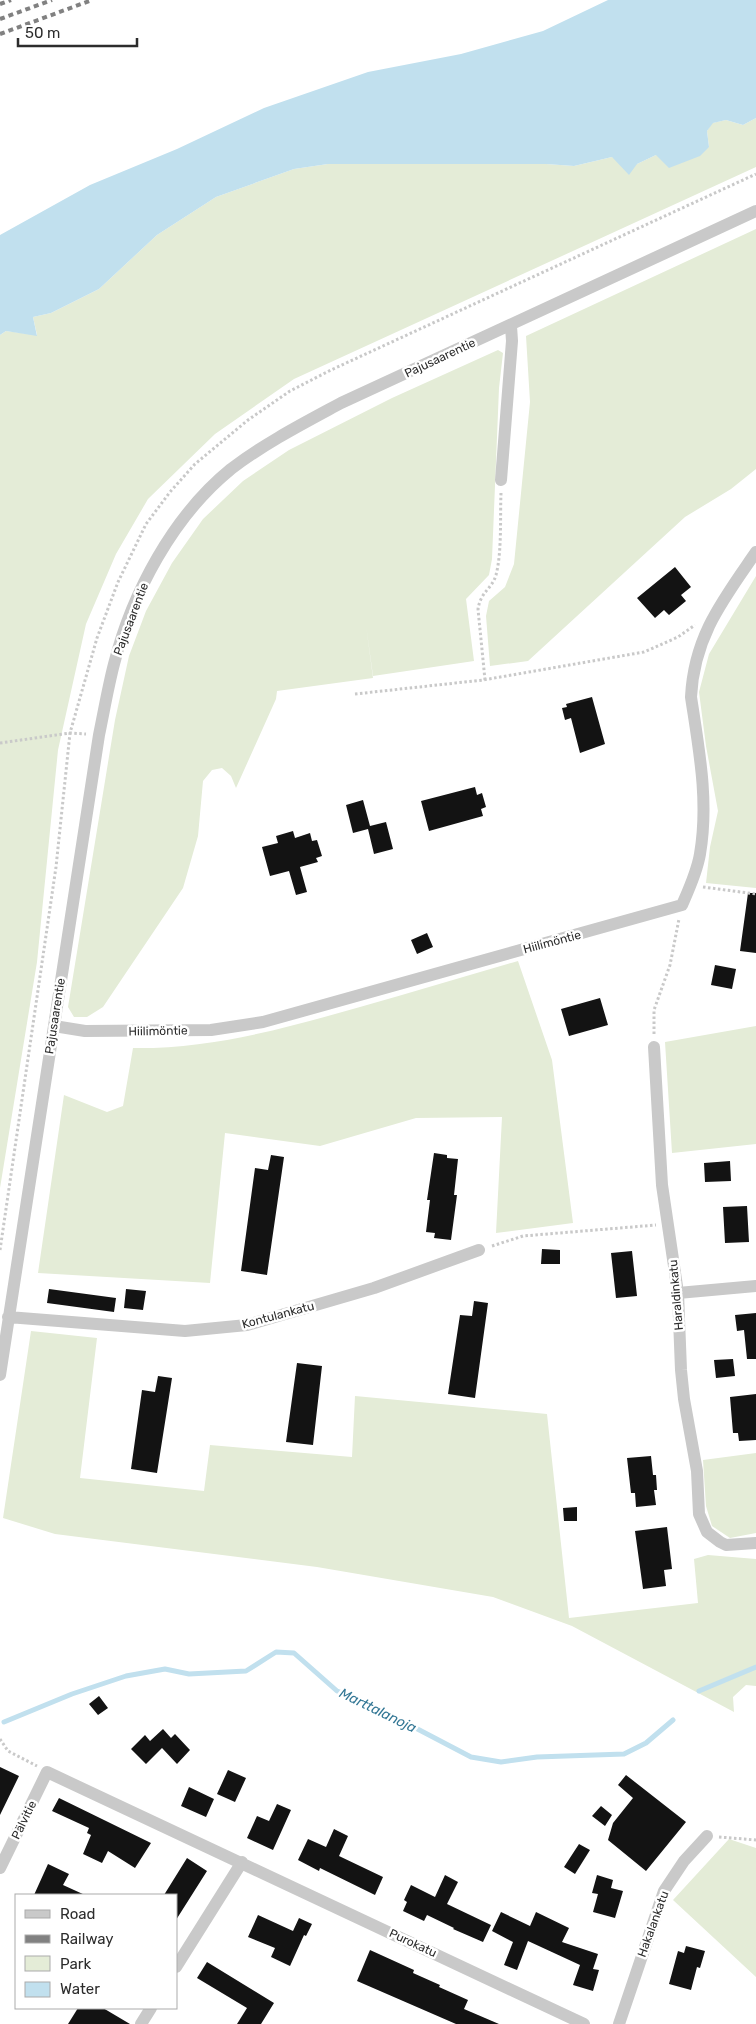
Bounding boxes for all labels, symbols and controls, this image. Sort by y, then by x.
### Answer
scale bar [18,15,136,47]
text: 50 m [25,24,60,42]
street label: Pajusaarentie [402,335,478,381]
street label: Pajusaarentie [111,580,151,657]
street label: Hiilimöntie [522,927,583,956]
street label: Pajusaarentie [42,977,68,1055]
street label: Hiilimöntie [128,1023,188,1039]
street label: Haraldinkatu [666,1259,686,1331]
street label: Kontulankatu [240,1299,316,1331]
water label: Marttalanoja [337,1684,419,1736]
street label: Pälvitie [9,1798,39,1841]
street label: Hakalankatu [635,1889,671,1959]
legend [15,1894,178,2009]
text: Road [60,1905,96,1923]
street label: Purokatu [387,1926,439,1960]
text: Railway [60,1930,114,1948]
text: Park [60,1955,91,1973]
text: Water [60,1980,100,1998]

